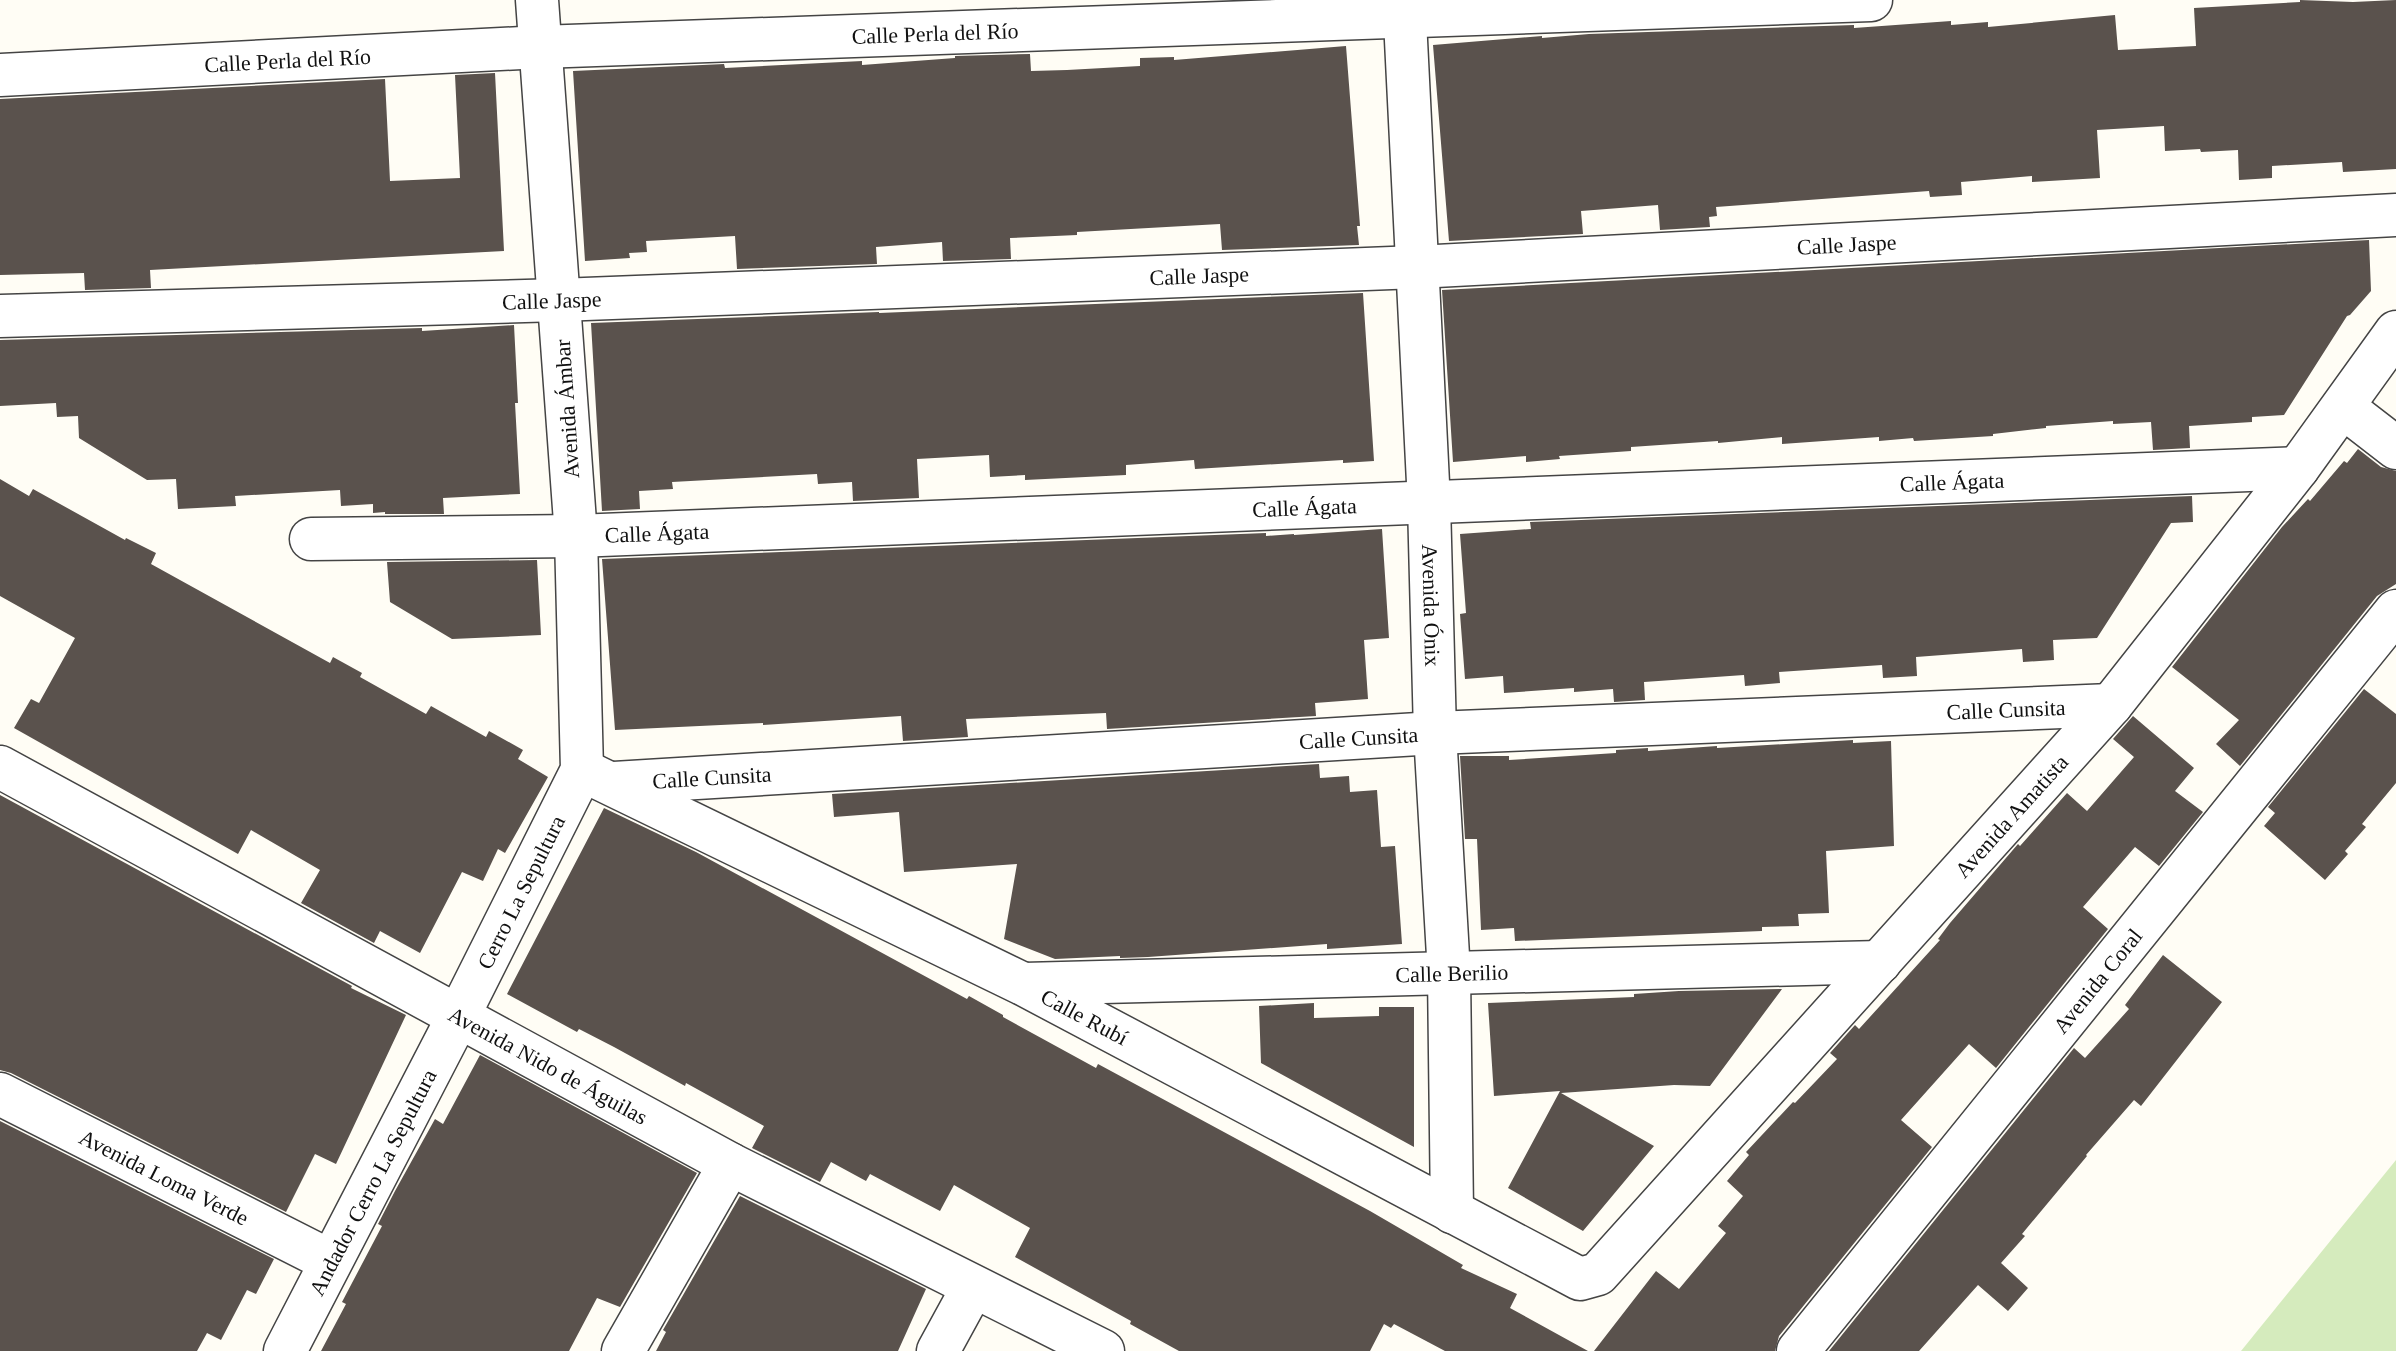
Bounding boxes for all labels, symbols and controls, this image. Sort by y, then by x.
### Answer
street label: Calle Perla del Río [851,18,1019,48]
street label: Calle Perla del Río [204,43,372,77]
street label: Calle Jaspe [1796,229,1897,259]
street label: Calle Jaspe [1149,261,1250,290]
street label: Calle Jaspe [502,286,602,314]
street label: Avenida Ámbar [550,338,584,479]
street label: Calle Ágata [1899,467,2005,496]
street label: Calle Ágata [1252,493,1357,522]
street label: Calle Ágata [604,518,710,547]
street label: Avenida Ónix [1418,544,1446,667]
street label: Calle Cunsita [1946,694,2066,724]
street label: Calle Cunsita [1298,722,1419,754]
street label: Avenida Amatista [1949,749,2073,882]
street label: Calle Cunsita [652,761,772,793]
street label: Cerro La Sepultura [472,811,570,973]
street label: Avenida Coral [2047,923,2147,1038]
street label: Calle Berilio [1395,959,1509,987]
street label: Calle Rubí [1037,983,1132,1050]
street label: Avenida Nido de Águilas [444,1001,652,1129]
street label: Andador Cerro La Sepultura [304,1065,441,1300]
street label: Avenida Loma Verde [75,1124,253,1230]

